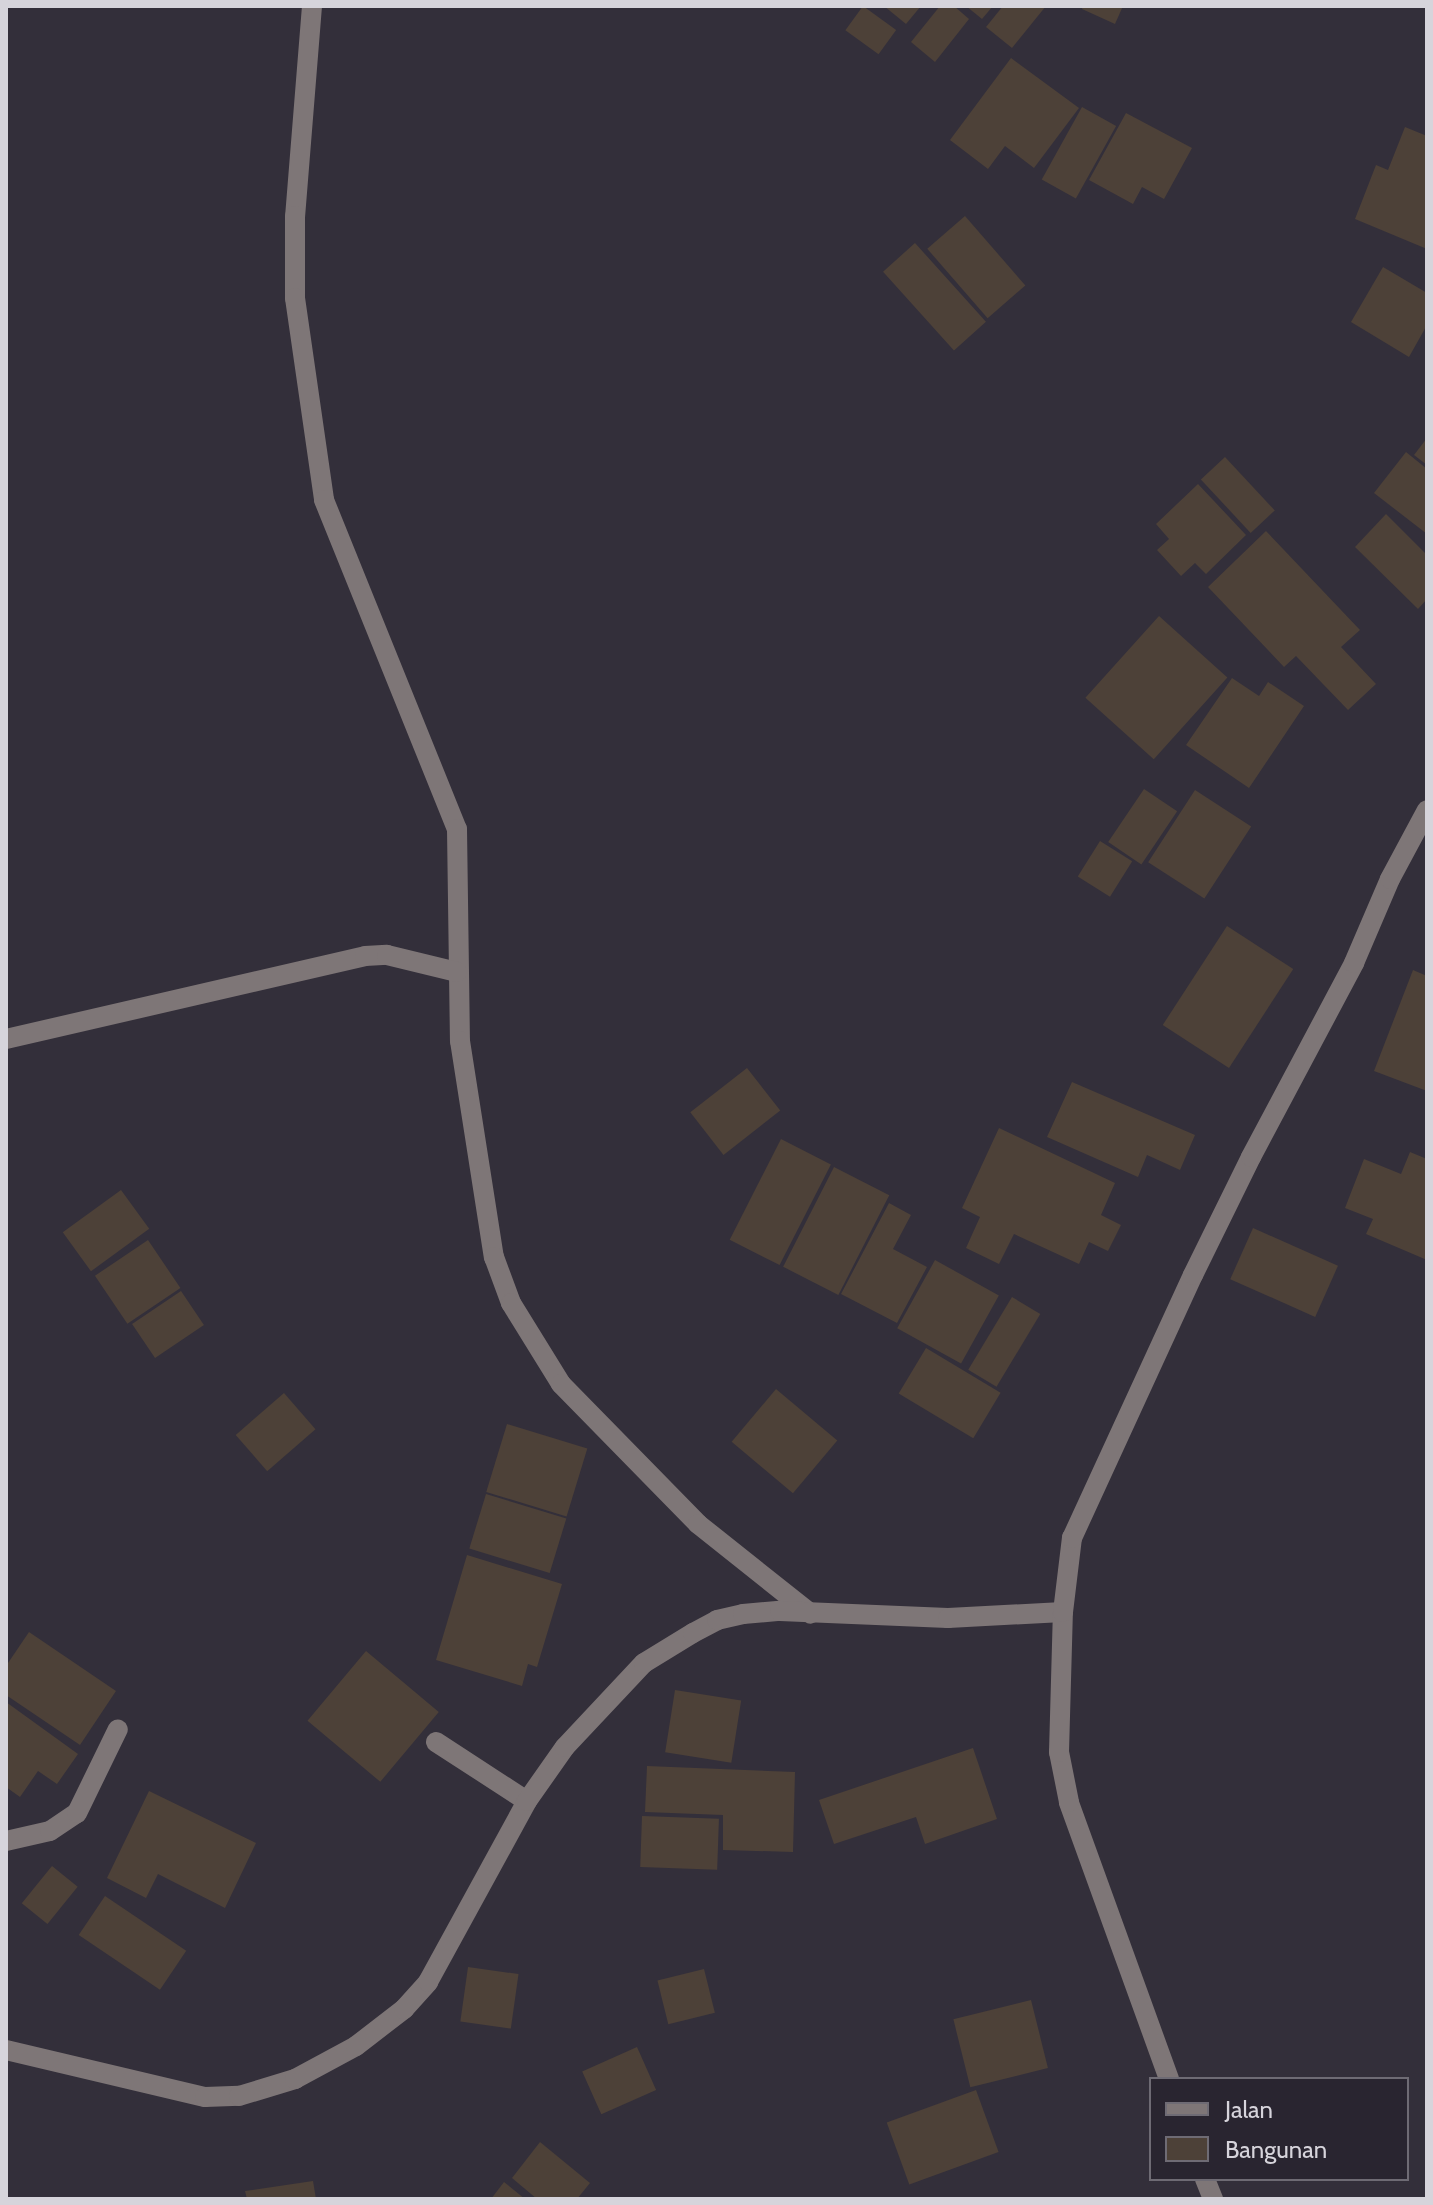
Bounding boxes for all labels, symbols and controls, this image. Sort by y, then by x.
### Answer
legend [1149,2077,1409,2181]
text: Jalan [1225,2095,1273,2124]
text: Bangunan [1225,2135,1327,2164]

